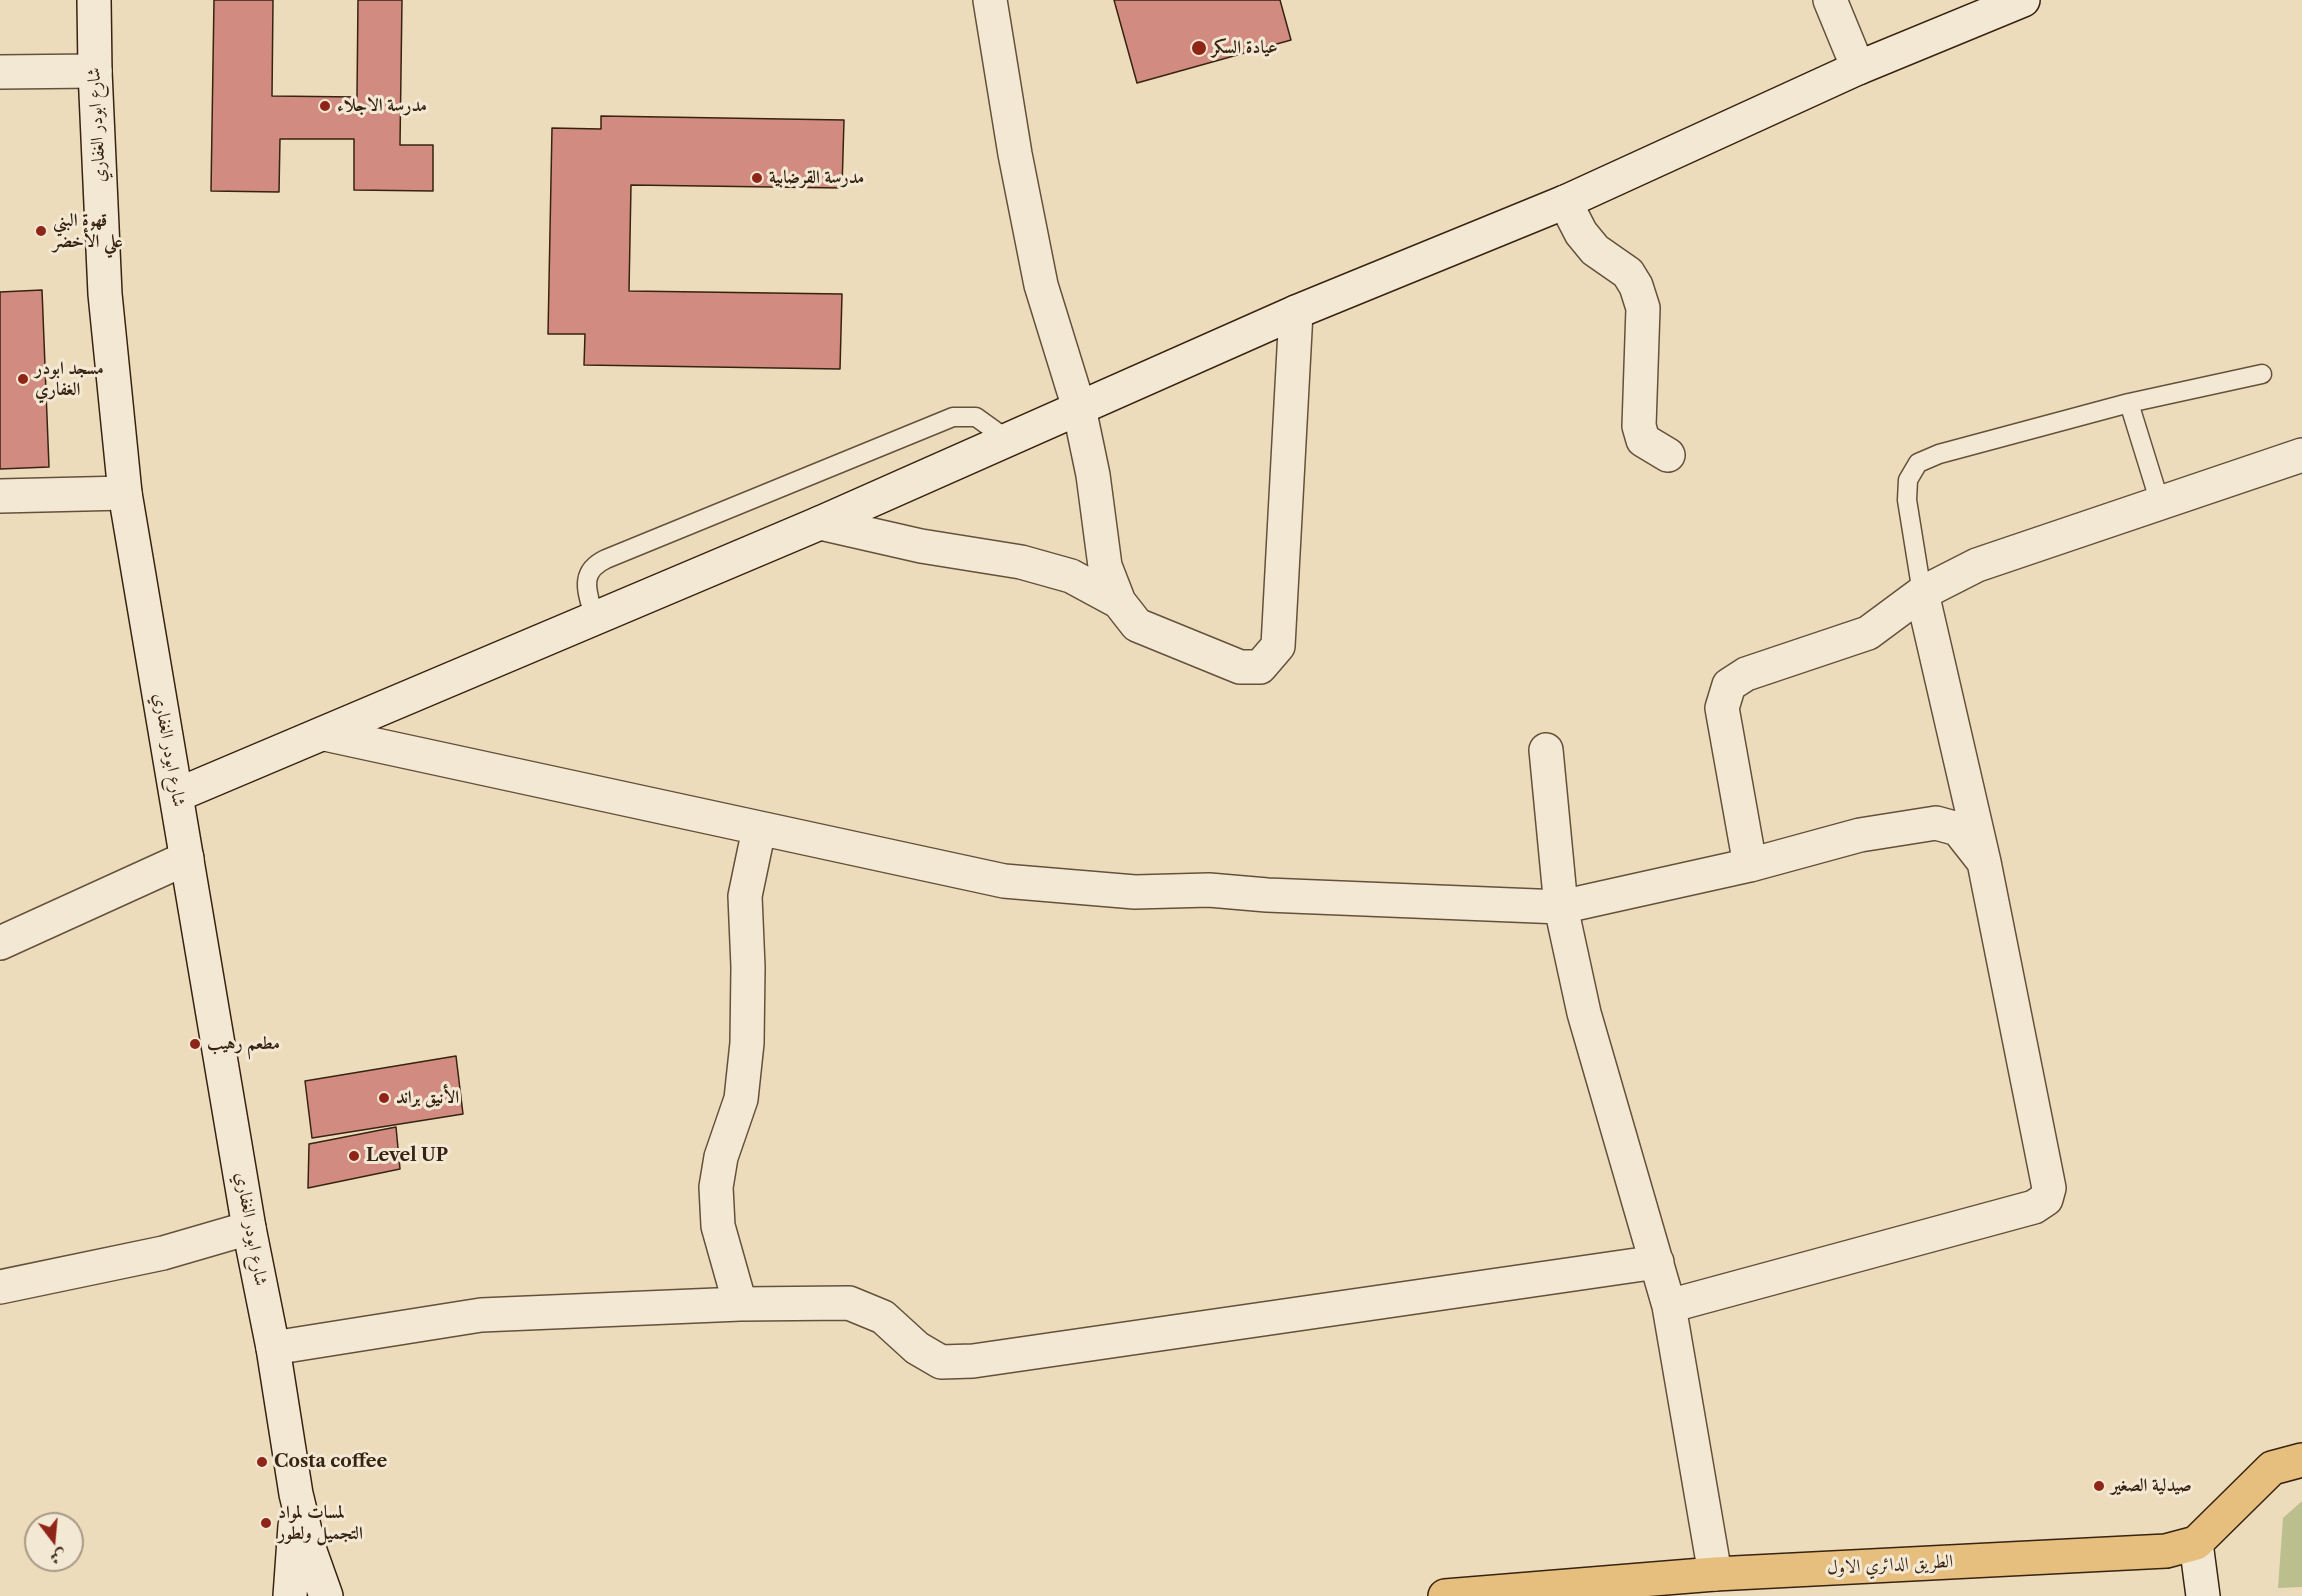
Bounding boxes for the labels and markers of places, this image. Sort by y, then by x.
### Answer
place label: عيادة السكر [1212,37,1278,59]
marker: عيادة السكر [1190,39,1208,57]
place label: مدرسة الاجلاء [337,95,427,117]
marker: مدرسة الاجلاء [318,99,332,113]
place label: مدرسة القرضابية [769,167,864,189]
marker: مدرسة القرضابية [750,171,764,185]
place label: قهوة البني علي الأخضر [53,210,123,252]
marker: قهوة البني علي الأخضر [34,224,48,238]
place label: مسجد ابودر الغفاري [35,358,104,400]
marker: مسجد ابودر الغفاري [16,372,30,386]
place label: مطعم رهيب [207,1033,280,1055]
marker: مطعم رهيب [188,1037,202,1051]
place label: الأنيق براند [396,1087,459,1109]
marker: الأنيق براند [377,1091,391,1105]
place label: Level UP [366,1145,448,1167]
marker: Level UP [347,1149,361,1163]
place label: Costa coffee [274,1451,387,1473]
marker: Costa coffee [255,1455,269,1469]
place label: صيدلية الصغير [2111,1475,2192,1497]
marker: صيدلية الصغير [2092,1479,2106,1493]
place label: لمسات لمواد التجميل ولطور [278,1502,363,1544]
marker: لمسات لمواد التجميل ولطور [259,1516,273,1530]

